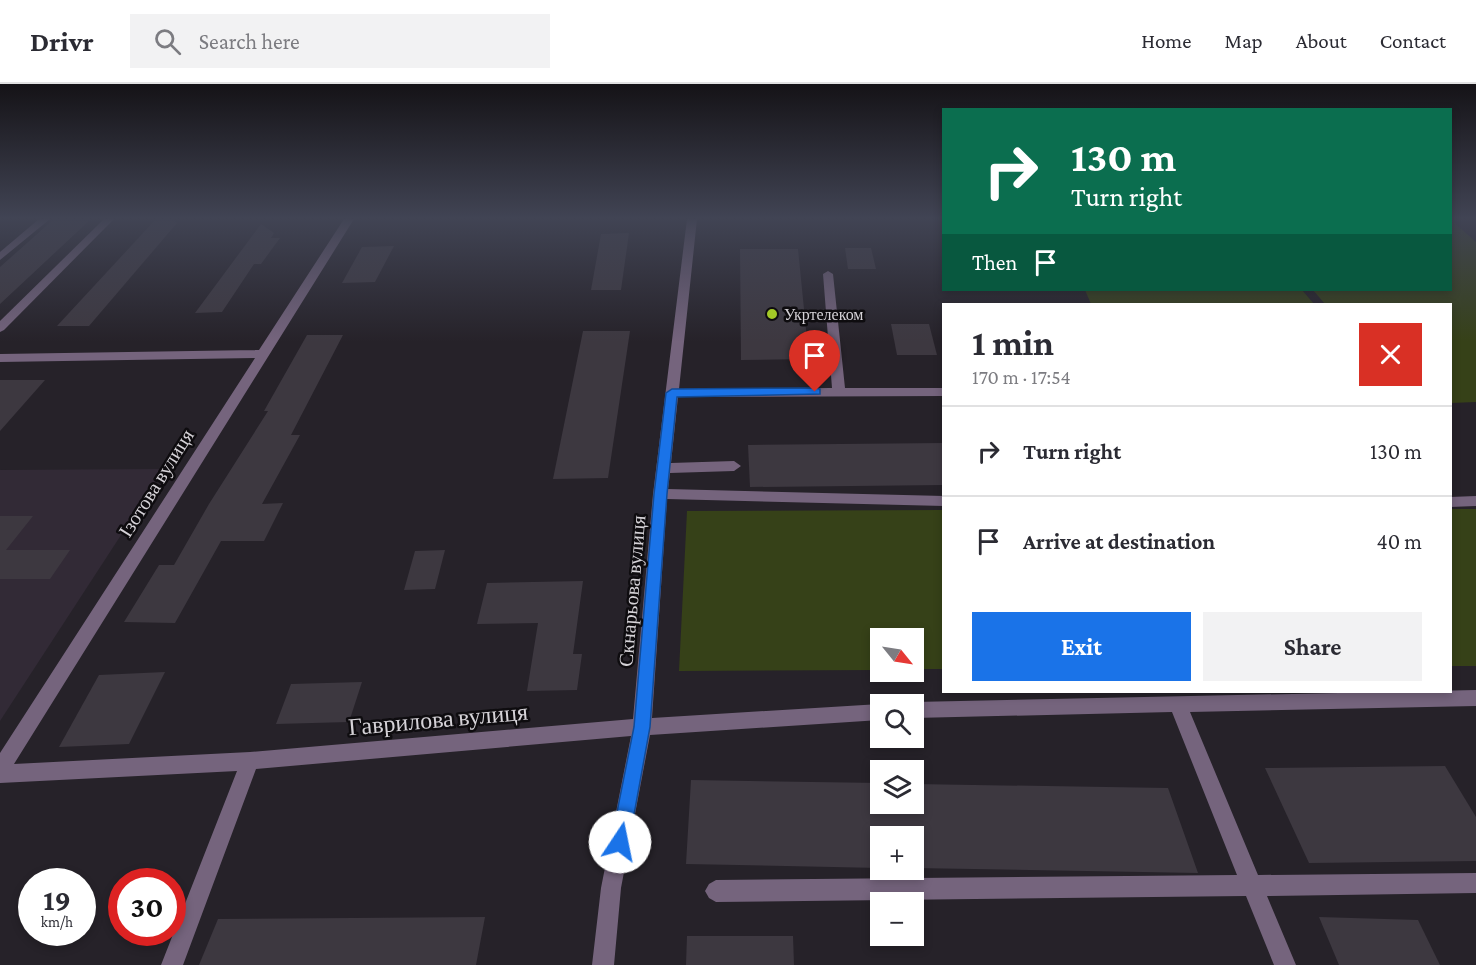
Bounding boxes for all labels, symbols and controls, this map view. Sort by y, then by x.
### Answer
search box [130,14,550,68]
icon: search [151,25,184,58]
text: Drivr [30,26,94,57]
text: Search here [199,29,300,54]
text: Home [1141,29,1191,53]
text: Map [1224,29,1263,53]
text: About [1296,29,1347,53]
text: Contact [1380,29,1446,53]
icon: right [972,132,1050,210]
text: 130 m [1071,133,1176,180]
text: Turn right [1071,182,1182,212]
icon: arrive [1029,246,1062,279]
text: Then [972,250,1017,275]
place label: Укртелеком [784,306,863,324]
marker: Укртелеком [765,307,779,321]
text: 1 min [972,323,1054,363]
button: close [1359,323,1422,386]
pin [789,330,840,392]
icon: arrive [798,339,831,372]
text: 170 m · 17:54 [972,366,1071,388]
street label: Ізотова вулиця [114,425,199,541]
icon: right [972,435,1005,468]
text: Turn right [1023,439,1121,464]
text: 130 m [1370,439,1422,464]
street label: Скнарьова вулиця [614,514,651,668]
icon: arrive [972,525,1005,558]
text: Arrive at destination [1023,529,1215,554]
text: 40 m [1377,529,1422,554]
button: Exit [972,612,1191,681]
button: Share [1203,612,1422,681]
north arrow [870,628,924,682]
map controls [870,628,924,946]
button: search [870,694,924,748]
street label: Гаврилова вулиця [347,698,529,740]
button: layers [870,760,924,814]
position arrow [588,810,652,874]
button: + [870,826,924,880]
speed limit sign: 30 [108,868,186,946]
text: 19 [43,883,71,916]
button: − [870,892,924,946]
text: km/h [41,914,73,930]

